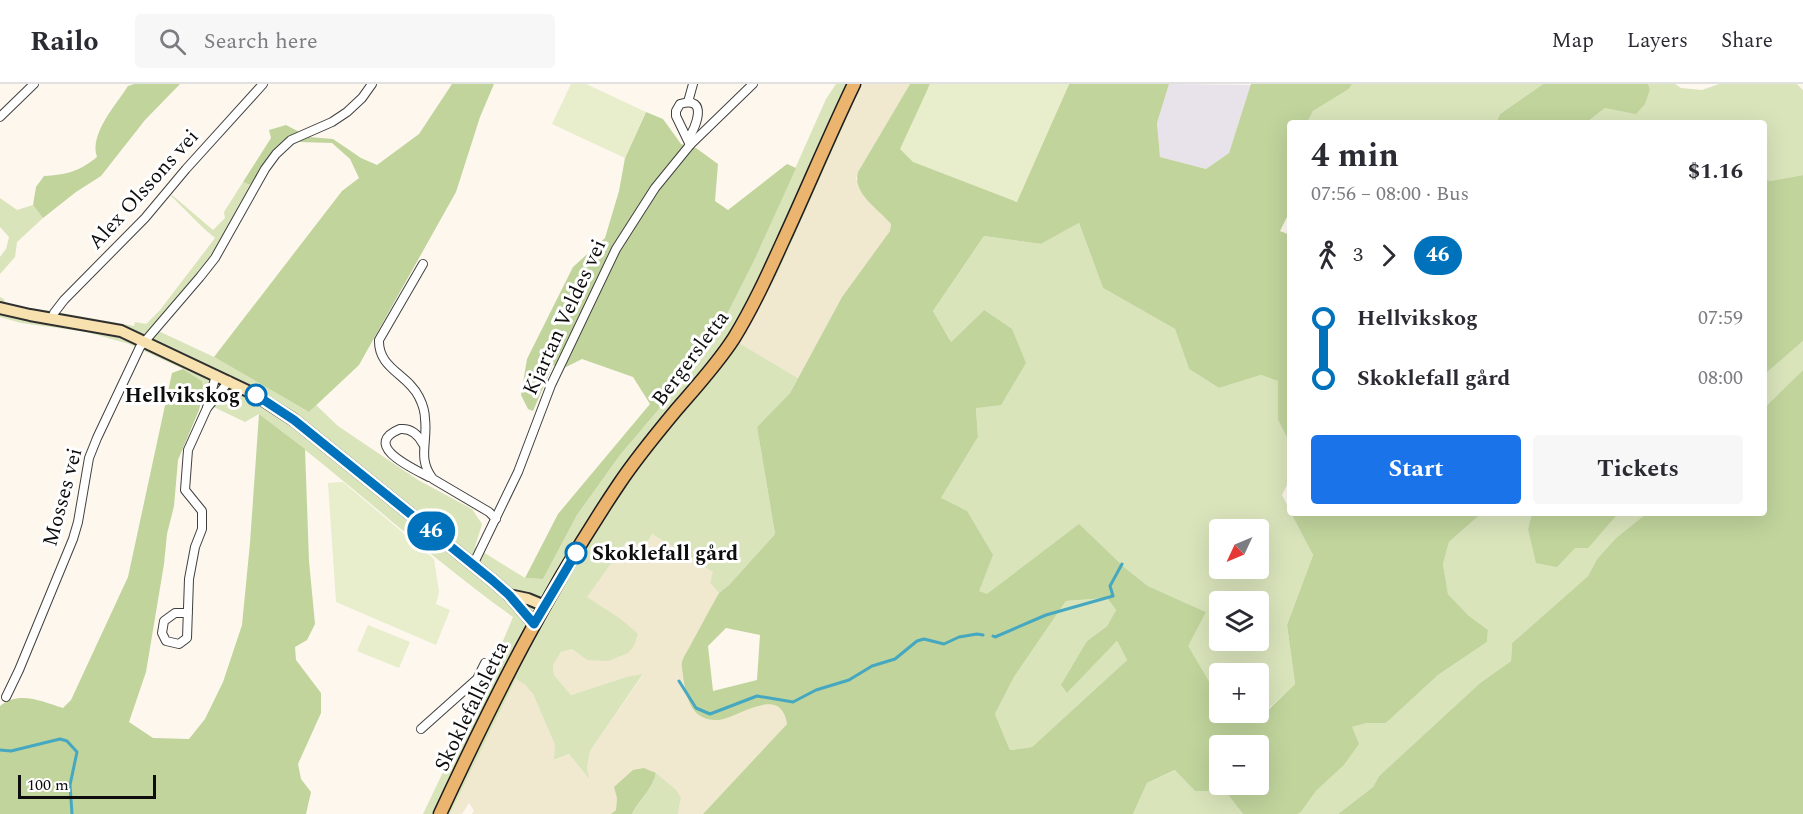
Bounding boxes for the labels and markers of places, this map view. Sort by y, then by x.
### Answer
place label: Hellvikskog [125,380,240,412]
marker: Hellvikskog [245,384,267,406]
place label: Skoklefall gård [592,538,738,570]
marker: Skoklefall gård [565,542,587,564]

